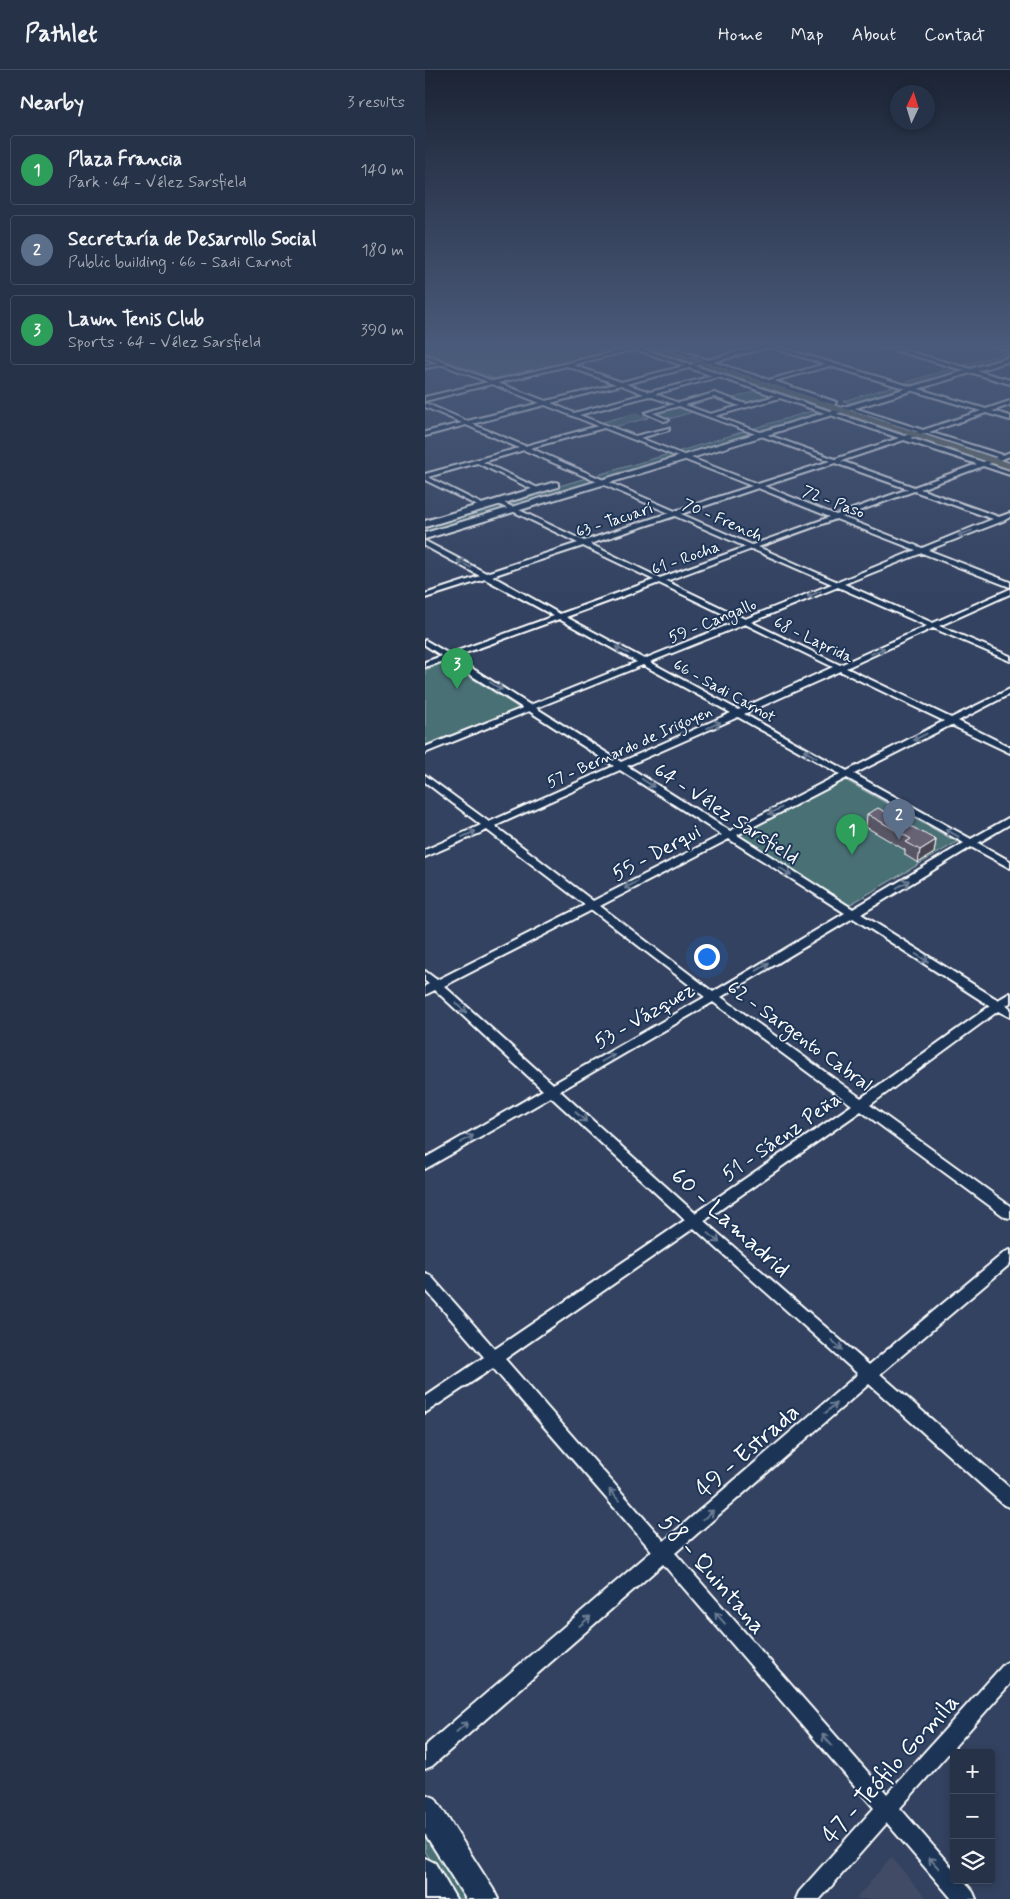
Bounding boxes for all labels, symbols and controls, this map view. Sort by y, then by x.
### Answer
text: Pathlet [25,19,97,50]
text: Home [718,23,763,47]
text: Map [791,23,824,47]
text: About [852,23,896,47]
text: Contact [924,23,985,47]
north arrow [890,85,935,130]
text: Nearby [20,89,84,117]
text: 3 results [347,92,405,113]
text: Plaza Francia [68,147,182,172]
text: 1 [33,160,41,181]
text: 140 m [360,160,404,181]
text: Park · 64 - Vélez Sarsfield [68,172,247,193]
text: Secretaría de Desarrollo Social [68,227,316,252]
text: 2 [33,240,41,261]
text: 180 m [361,240,404,261]
text: Public building · 66 - Sadi Carnot [68,252,293,273]
text: Lawn Tenis Club [68,307,204,332]
text: 3 [33,320,41,341]
text: 390 m [361,320,404,341]
text: Sports · 64 - Vélez Sarsfield [68,332,261,353]
street label: 72 - Paso [799,481,868,524]
street label: 70 - French [679,494,766,547]
street label: 63 - Tacuarí [573,498,656,543]
one-way arrow [958,529,973,538]
street label: 61 - Rocha [649,536,722,580]
one-way arrow [456,559,471,569]
one-way arrow [807,589,822,599]
street label: 59 - Cangallo [665,594,760,650]
street label: 68 - Laprida [770,612,857,669]
one-way arrow [614,645,629,655]
one-way arrow [870,645,885,655]
pin: 3 [441,648,473,689]
street label: 66 - Sadi Carnot [669,654,780,728]
one-way arrow [489,682,503,692]
street label: 57 - Bernardo de Irigoyen [544,701,716,794]
one-way arrow [706,720,721,730]
one-way arrow [913,733,928,742]
one-way arrow [803,749,817,759]
street label: 64 - Vélez Sarsfield [648,757,804,871]
one-way arrow [641,778,655,788]
pin: 2 [883,799,915,840]
one-way arrow [768,807,783,816]
pin: 1 [836,814,868,855]
street label: 55 - Derqui [608,819,706,888]
one-way arrow [461,828,476,838]
one-way arrow [945,828,960,837]
one-way arrow [778,865,792,876]
one-way arrow [895,878,909,888]
one-way arrow [623,880,638,890]
your location [694,944,720,970]
one-way arrow [915,953,929,963]
one-way arrow [756,962,770,972]
street label: 62 - Sargento Cabral [721,974,877,1099]
street label: 53 - Vázquez [589,977,700,1056]
one-way arrow [454,1002,467,1014]
one-way arrow [600,1053,615,1062]
street label: 51 - Sáenz Peña [717,1086,847,1188]
one-way arrow [575,1111,588,1123]
one-way arrow [460,1134,474,1144]
street label: 60 - Lamadrid [664,1161,796,1285]
one-way arrow [708,1232,721,1244]
one-way arrow [830,1340,843,1351]
street label: 49 - Estrada [689,1397,807,1505]
one-way arrow [824,1402,837,1414]
one-way arrow [608,1489,619,1502]
street label: 58 - Quintana [651,1509,772,1641]
one-way arrow [702,1509,715,1521]
one-way arrow [715,1611,726,1624]
one-way arrow [579,1616,592,1627]
street label: 47 - Teófilo Gomila [816,1688,967,1850]
one-way arrow [455,1722,468,1733]
one-way arrow [821,1734,833,1747]
map controls [950,1749,995,1884]
button: + [950,1749,995,1794]
button: − [950,1794,995,1839]
button: layers [950,1839,995,1884]
one-way arrow [928,1856,940,1869]

